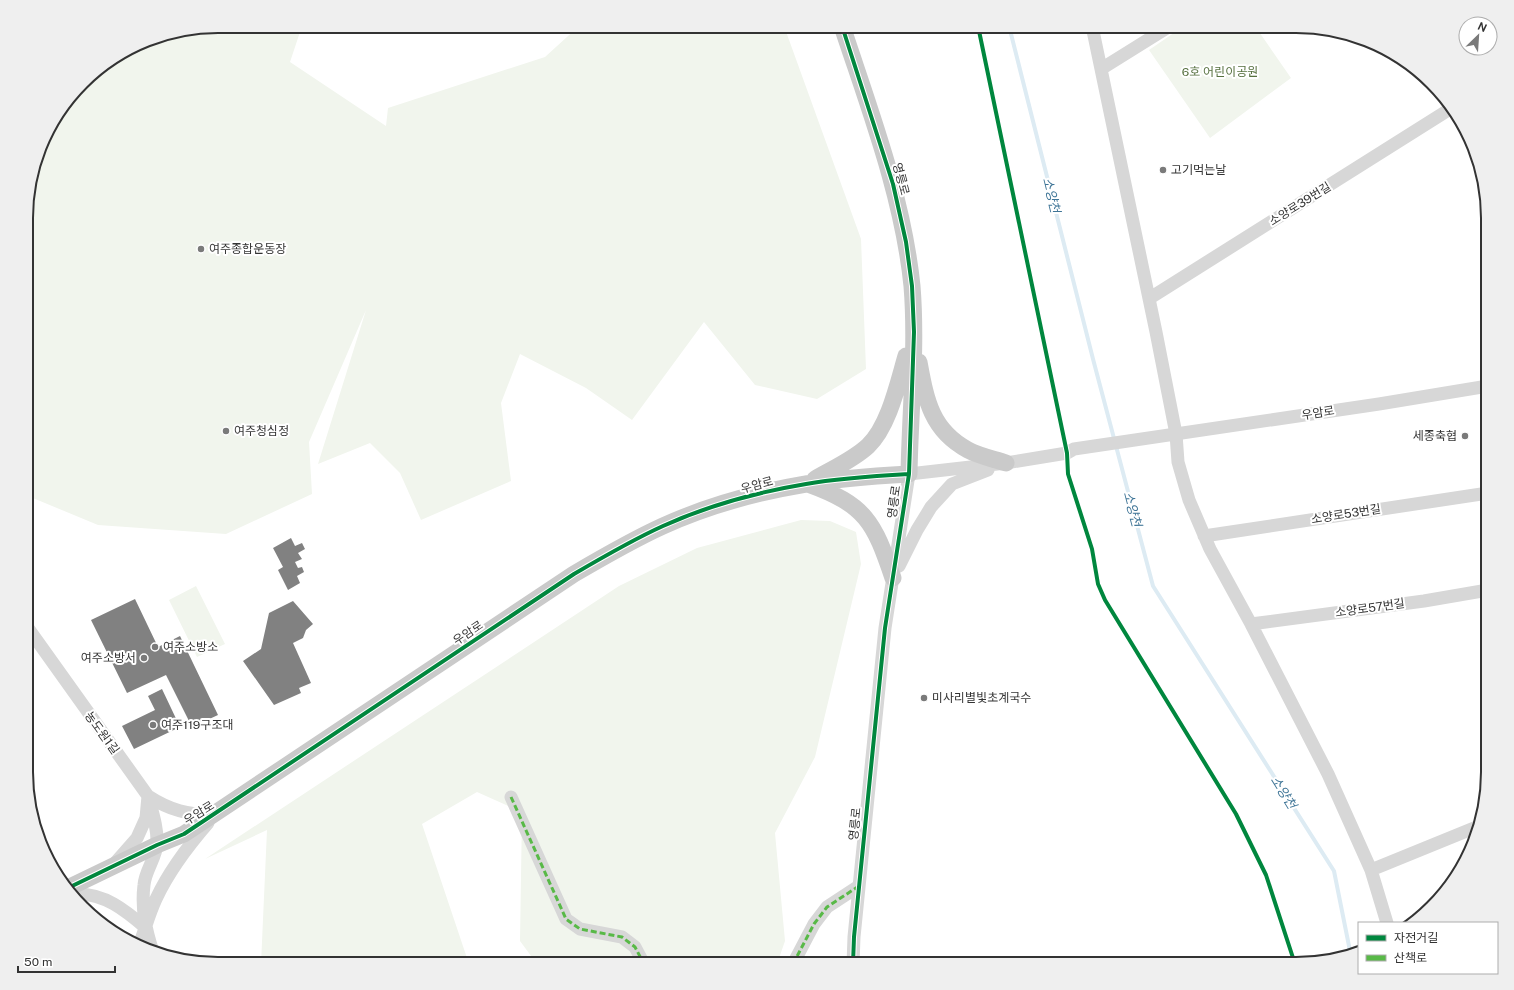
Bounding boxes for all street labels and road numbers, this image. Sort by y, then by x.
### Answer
street label: 영릉로 [890,161,912,197]
street label: 소양로39번길 [1267,179,1333,229]
street label: 우암로 [1301,403,1335,423]
street label: 우암로 [739,474,775,496]
street label: 영릉로 [885,485,903,519]
street label: 소양로53번길 [1310,502,1382,526]
street label: 소양로57번길 [1334,596,1406,620]
street label: 우암로 [450,618,486,648]
street label: 농도원1길 [82,709,122,757]
street label: 우암로 [181,798,217,828]
street label: 영릉로 [846,807,864,841]

